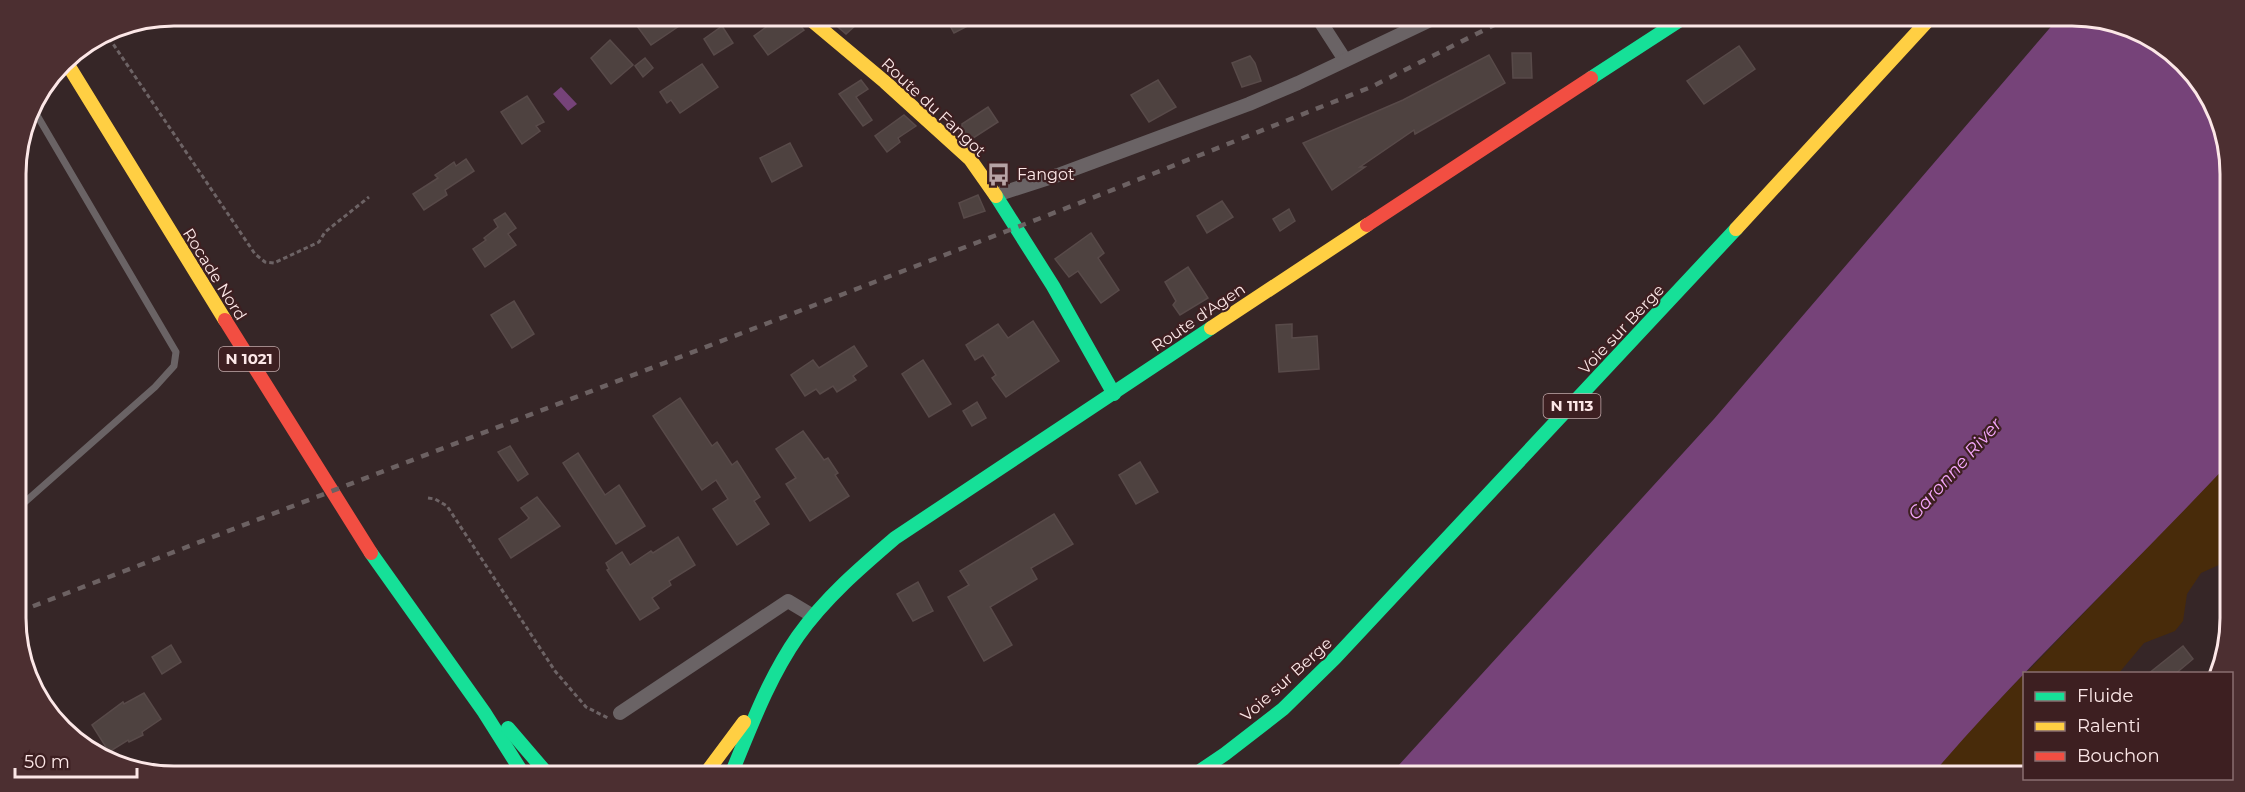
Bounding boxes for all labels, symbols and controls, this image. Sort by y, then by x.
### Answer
street label: Route du Fangot [878,54,990,161]
bus stop icon: Fangot [986,161,1012,187]
place label: Fangot [1017,165,1075,184]
street label: Rocade Nord [179,225,250,324]
street label: Route d'Agen [1148,279,1249,356]
street label: Voie sur Berge [1575,280,1668,378]
road number: N 1021 [219,347,279,371]
road number: N 1113 [1544,394,1600,418]
water label: Garonne River [1903,413,2007,525]
street label: Voie sur Berge [1237,633,1336,725]
legend [2023,672,2233,780]
text: Fluide [2077,685,2133,707]
text: Ralenti [2077,715,2141,737]
scale bar [15,741,136,779]
text: Bouchon [2077,745,2160,767]
text: 50 m [24,751,70,773]

